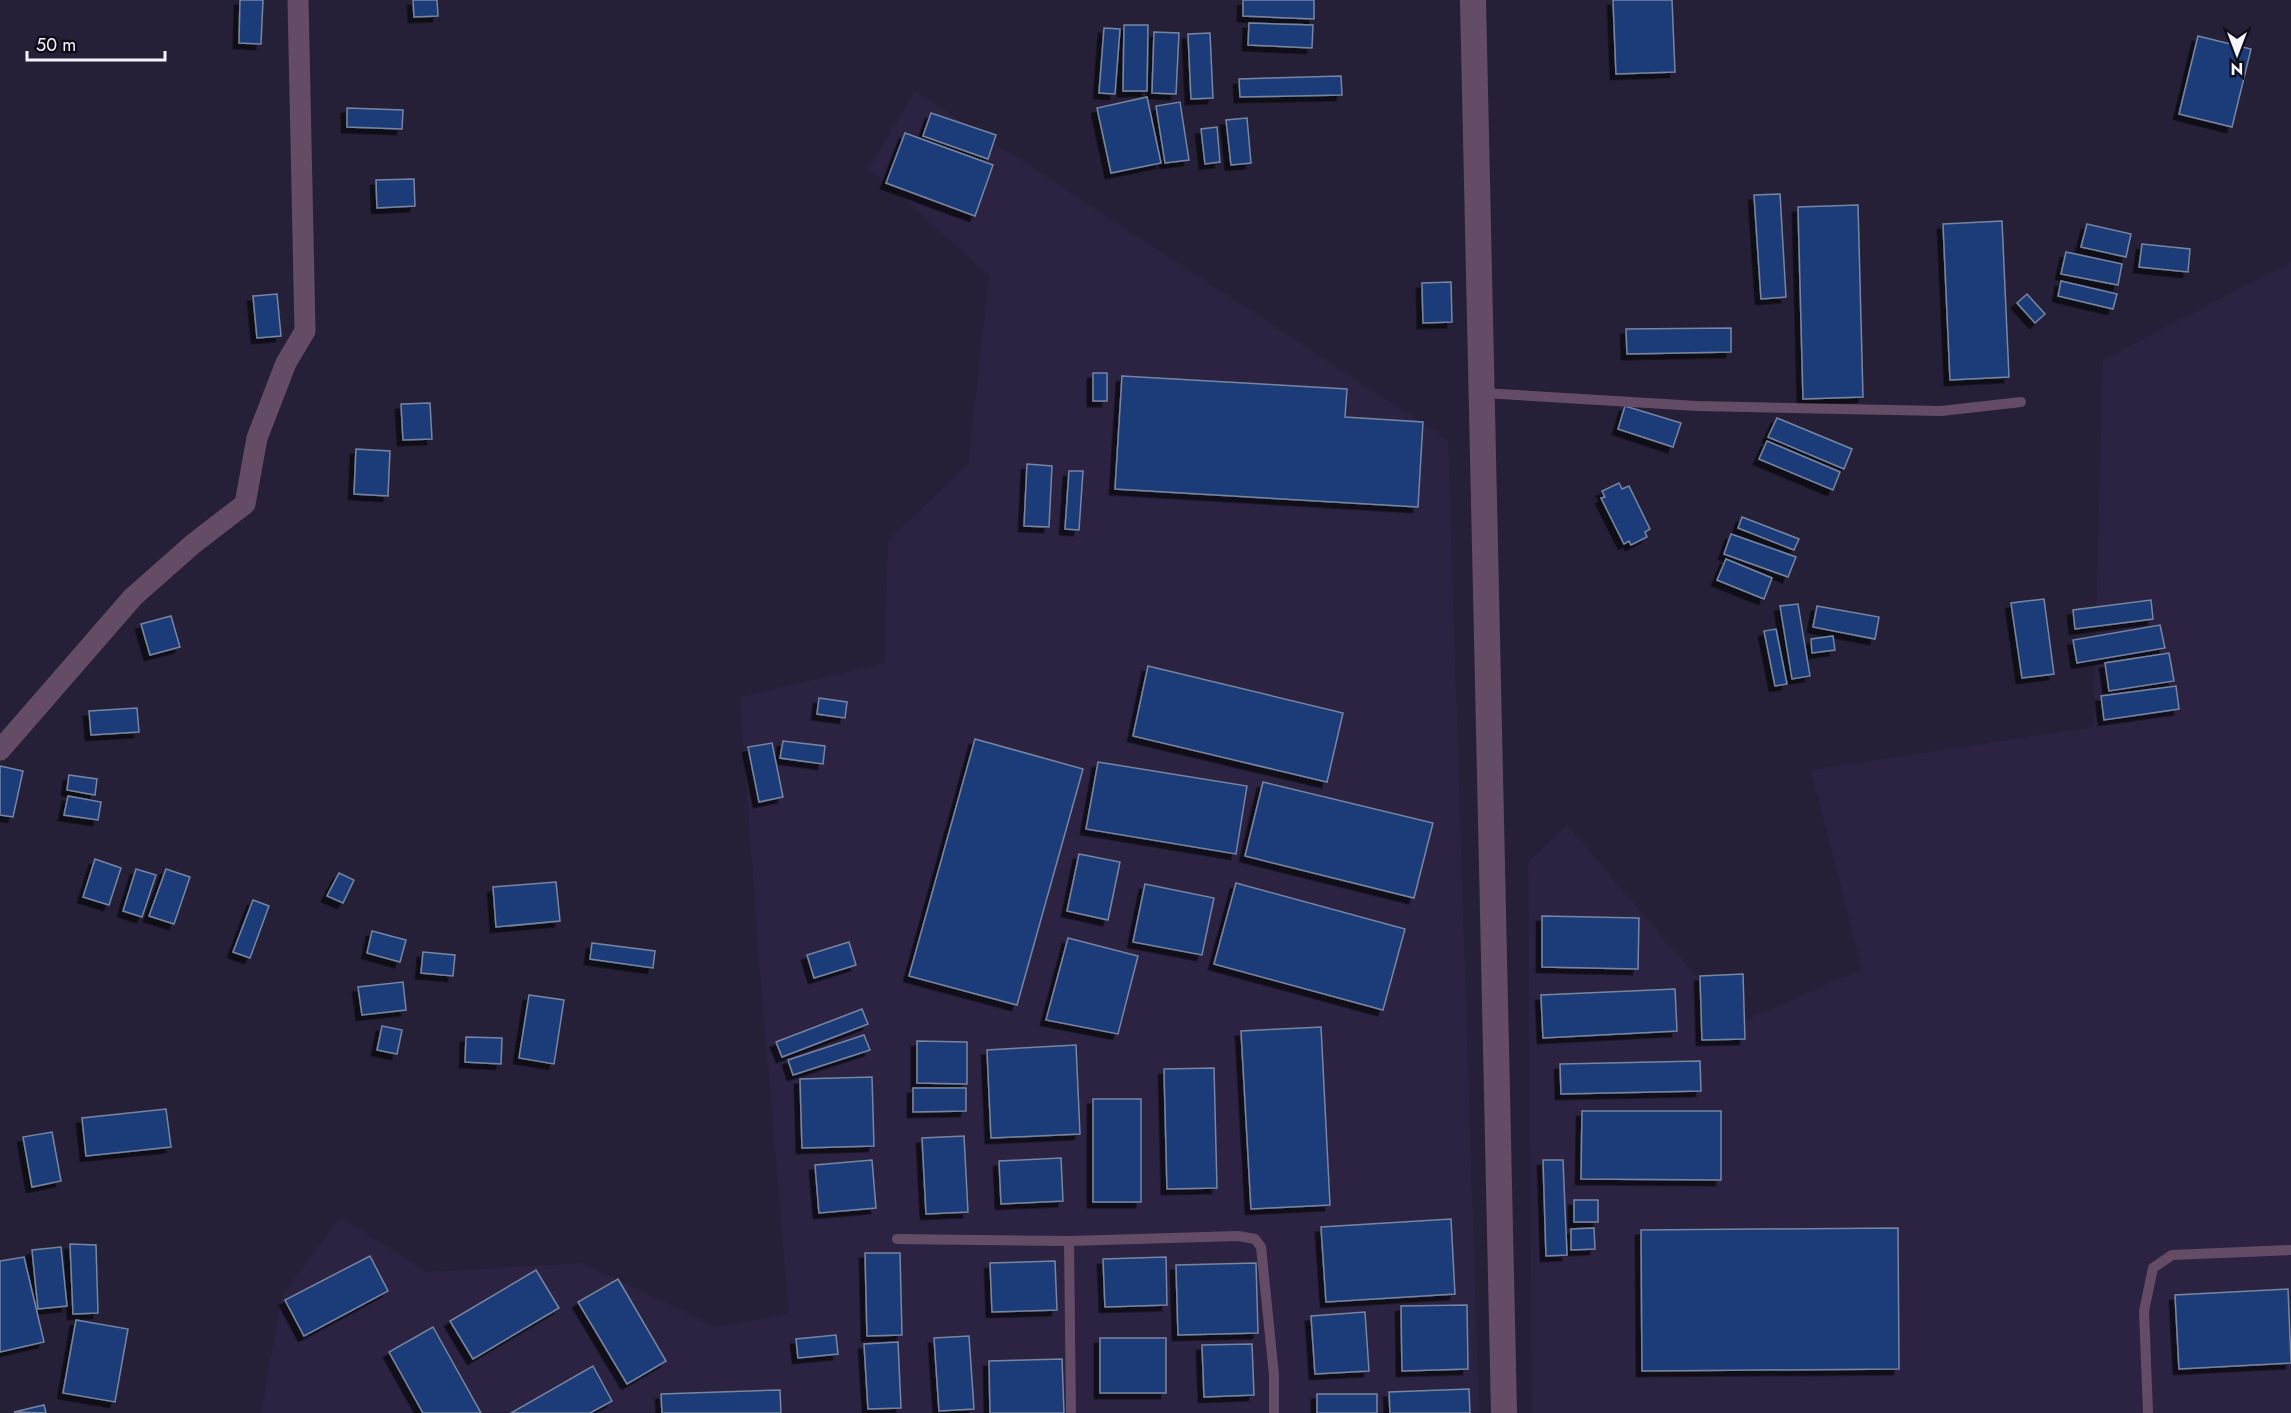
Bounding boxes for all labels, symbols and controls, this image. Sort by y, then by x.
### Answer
scale bar [27,24,165,62]
north arrow [2207,24,2267,84]
text: 50 m [36,32,76,58]
text: N [2231,57,2243,80]

